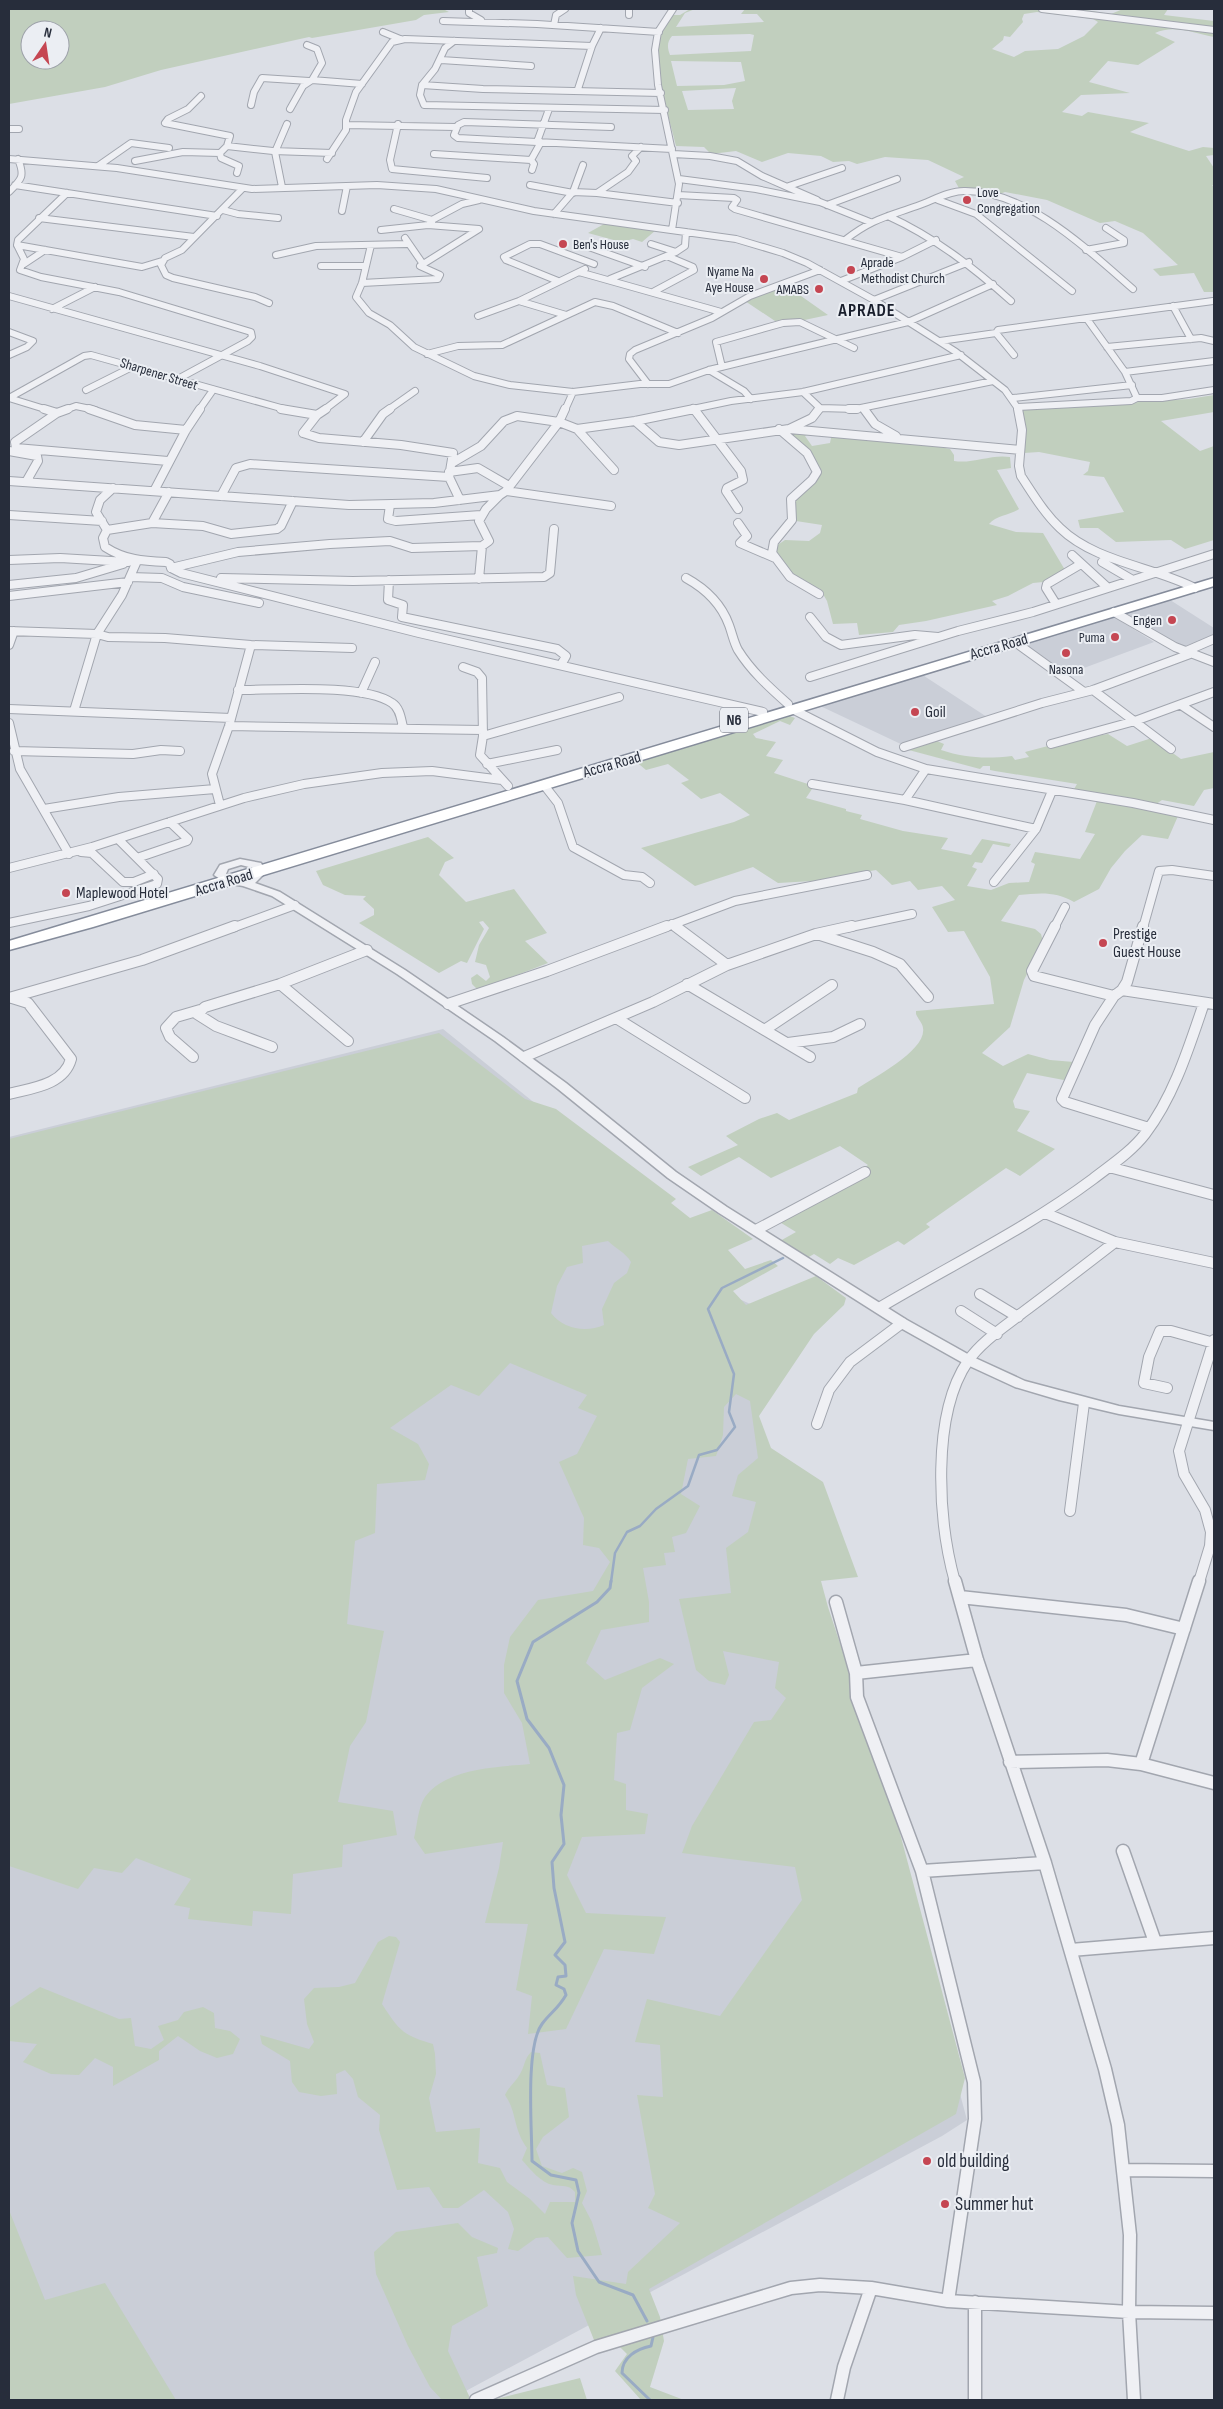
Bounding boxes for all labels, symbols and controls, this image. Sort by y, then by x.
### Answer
north arrow [20,20,70,70]
text: N [42,24,53,42]
place label: Love Congregation [977,184,1040,217]
marker: Love Congregation [961,194,973,206]
place label: Ben's House [573,236,629,253]
marker: Ben's House [557,238,569,250]
place label: Aprade Methodist Church [860,254,945,287]
place label: Nyame Na Aye House [705,263,754,296]
marker: Aprade Methodist Church [845,264,857,276]
marker: Nyame Na Aye House [758,273,770,285]
place label: AMABS [775,281,809,298]
marker: AMABS [813,283,825,295]
district label: APRADE [837,300,896,321]
street label: Sharpener Street [118,354,200,394]
place label: Engen [1133,612,1162,629]
marker: Engen [1166,614,1178,626]
place label: Puma [1079,629,1105,646]
street label: Accra Road [967,630,1030,665]
marker: Puma [1109,631,1121,643]
marker: Nasona [1060,647,1072,659]
place label: Nasona [1049,661,1083,678]
place label: Goil [925,703,946,722]
marker: Goil [909,706,921,718]
road number: N6 [720,708,748,732]
street label: Accra Road [580,748,643,783]
street label: Accra Road [192,865,255,901]
place label: Maplewood Hotel [76,884,168,903]
marker: Maplewood Hotel [60,887,72,899]
place label: Prestige Guest House [1113,925,1181,962]
marker: Prestige Guest House [1097,937,1109,949]
place label: old building [937,2150,1010,2173]
marker: old building [921,2155,933,2167]
place label: Summer hut [955,2193,1034,2216]
marker: Summer hut [939,2198,951,2210]

